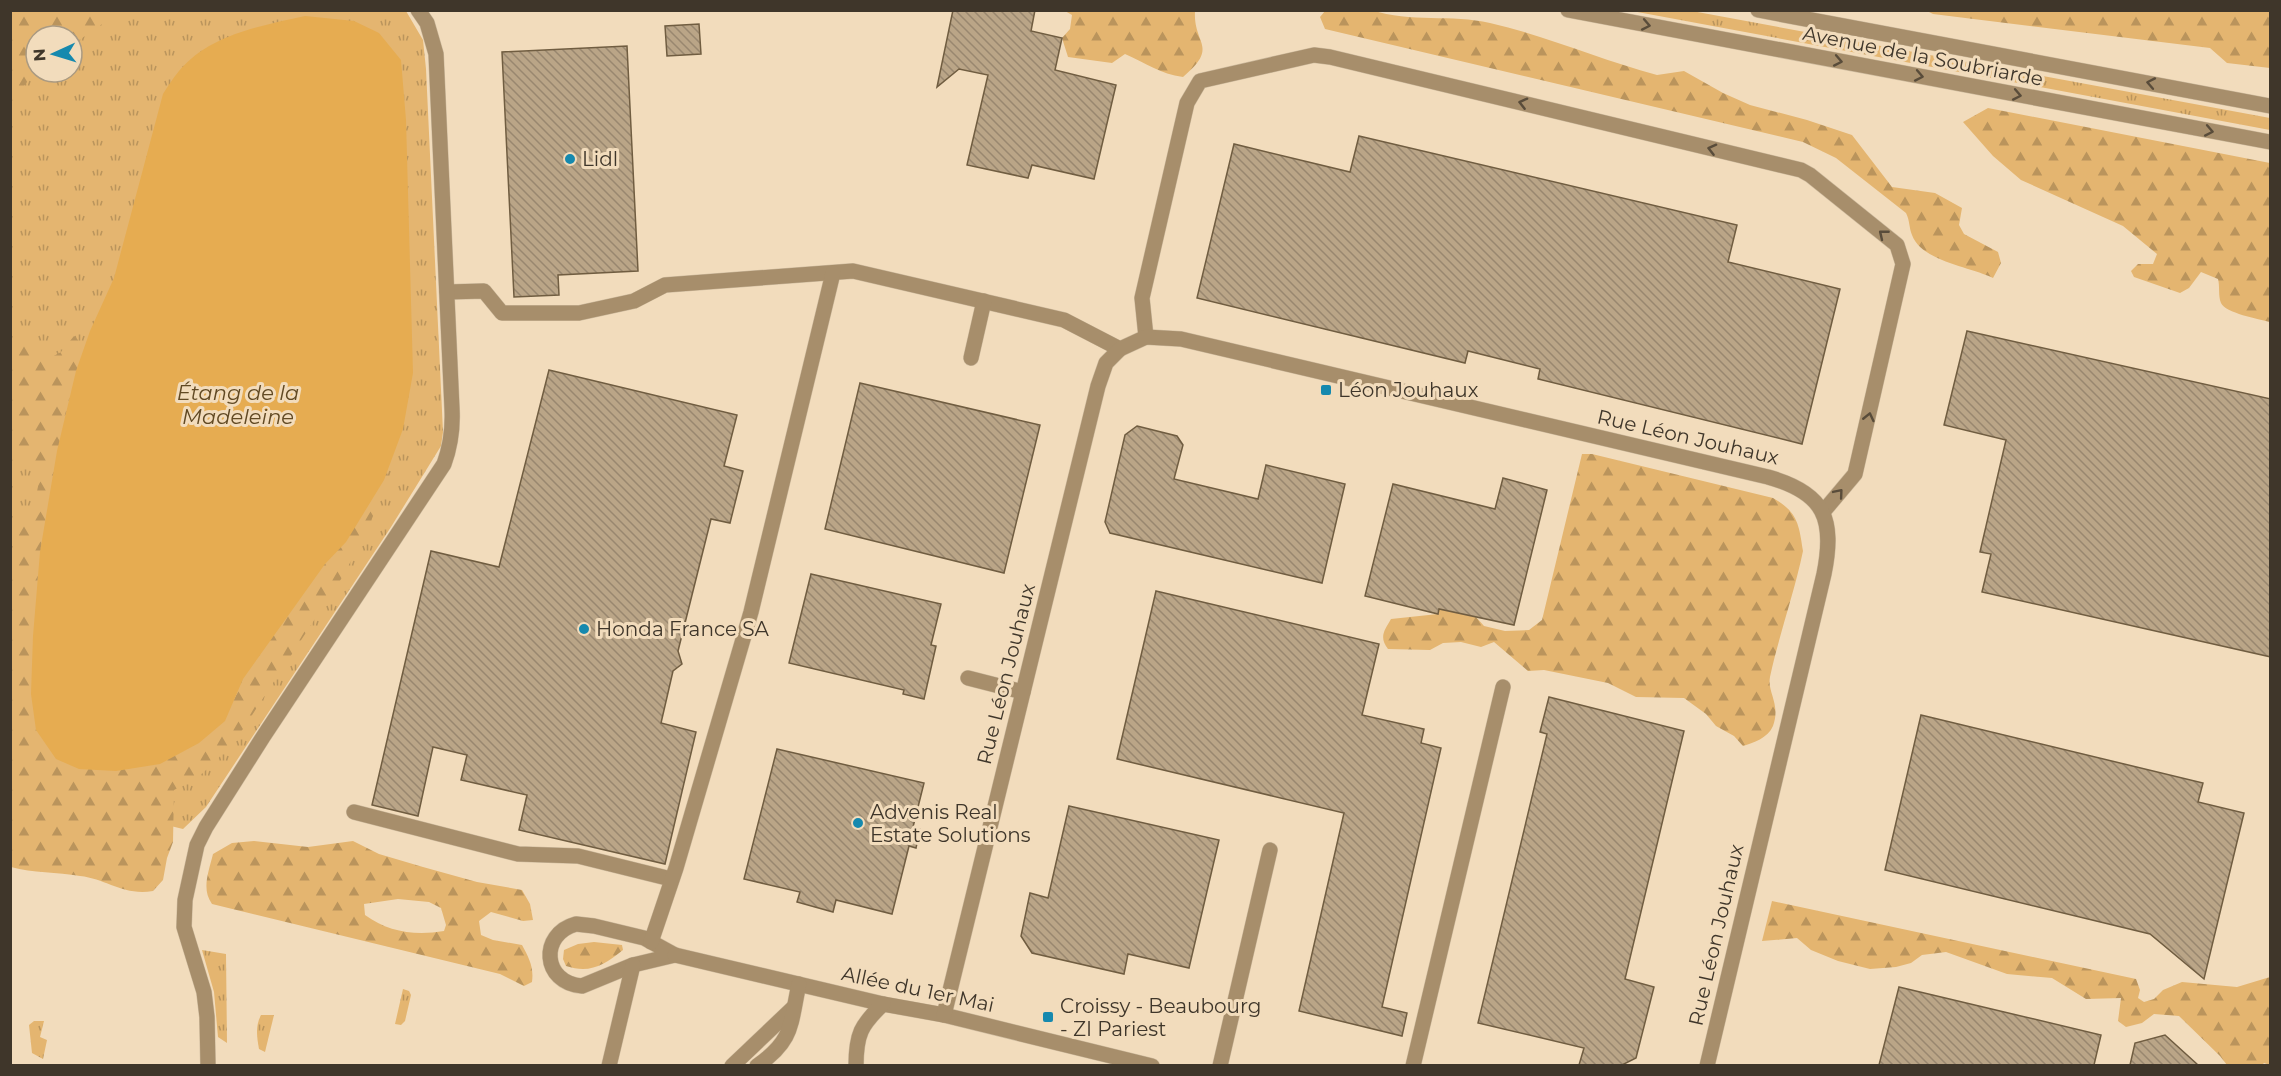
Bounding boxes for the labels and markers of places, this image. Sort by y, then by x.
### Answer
place label: Lidl [582,147,618,171]
marker: Lidl [563,152,577,166]
place label: Léon Jouhaux [1338,378,1479,402]
marker: Léon Jouhaux [1319,383,1333,397]
place label: Honda France SA [596,617,770,641]
marker: Honda France SA [577,622,591,636]
place label: Advenis Real Estate Solutions [870,800,1031,847]
marker: Advenis Real Estate Solutions [851,816,865,830]
place label: Croissy - Beaubourg - ZI Pariest [1060,994,1261,1041]
marker: Croissy - Beaubourg - ZI Pariest [1041,1010,1055,1024]

